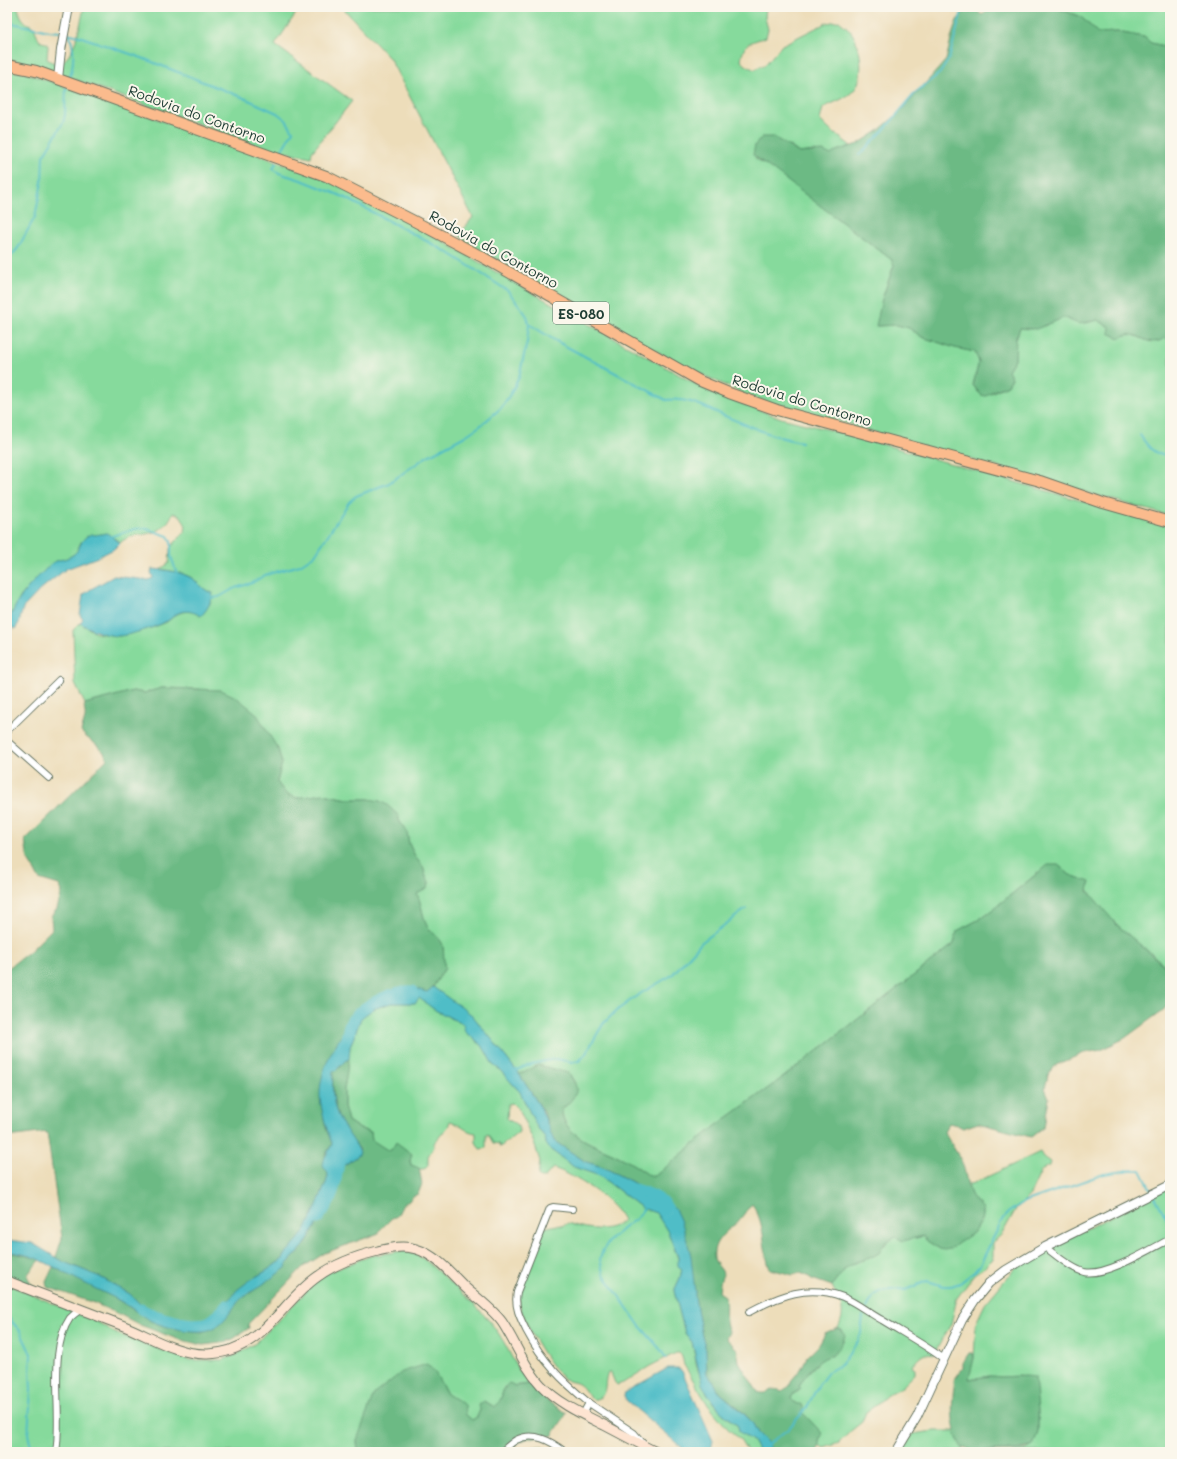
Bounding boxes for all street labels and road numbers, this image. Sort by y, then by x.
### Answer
street label: Rodovia do Contorno [126,80,268,148]
street label: Rodovia do Contorno [426,206,562,292]
road number: ES-080 [553,302,609,324]
street label: Rodovia do Contorno [730,370,874,430]

